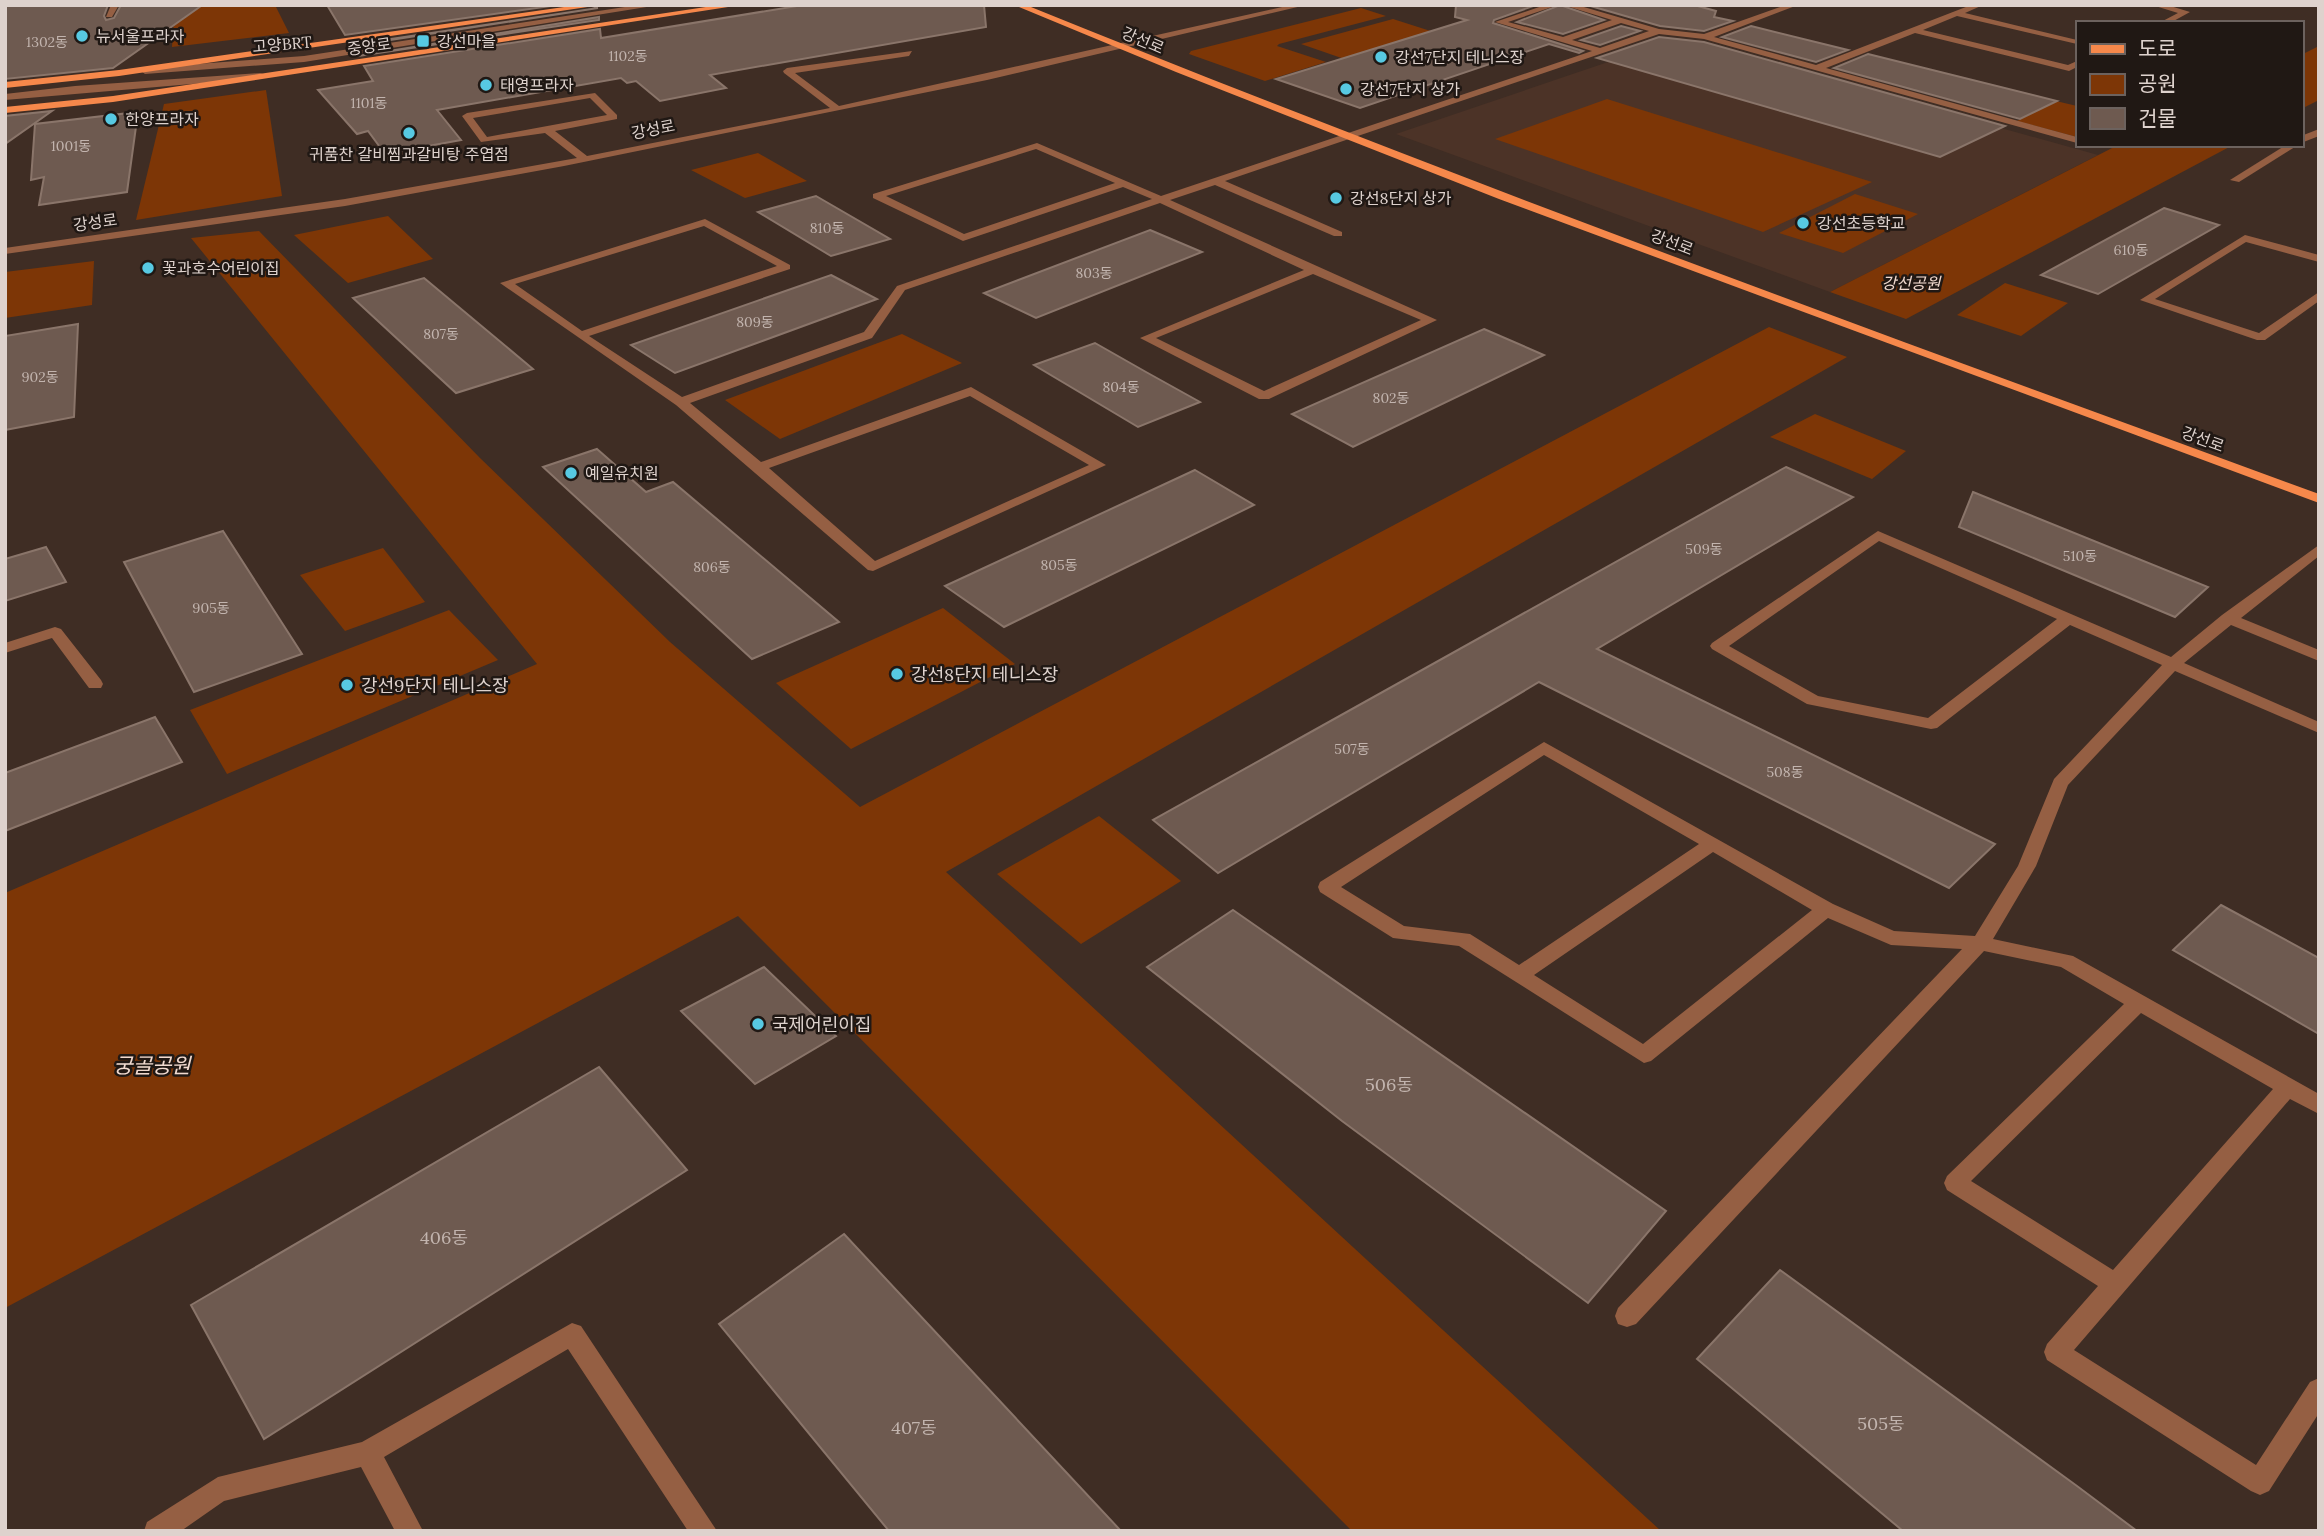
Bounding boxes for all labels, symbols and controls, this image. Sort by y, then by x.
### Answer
legend [2076,21,2303,147]
street label: 강선로 [1119,22,1167,58]
place label: 뉴서울프라자 [96,26,185,46]
marker: 뉴서울프라자 [74,28,90,44]
street label: 고양BRT [251,31,313,57]
place label: 강선마을 [437,31,496,51]
house number: 1302동 [26,33,68,51]
street label: 중앙로 [346,33,393,59]
marker: 강선마을 [415,33,431,49]
text: 도로 [2138,35,2177,62]
house number: 1102동 [608,47,648,65]
place label: 강선7단지 테니스장 [1395,47,1525,67]
marker: 강선7단지 테니스장 [1373,49,1389,65]
text: 공원 [2138,70,2177,97]
place label: 태영프라자 [500,75,574,95]
marker: 태영프라자 [478,77,494,93]
place label: 강선7단지 상가 [1360,79,1460,99]
marker: 강선7단지 상가 [1338,81,1354,97]
house number: 1101동 [351,94,388,112]
text: 건물 [2138,105,2177,132]
place label: 한양프라자 [125,109,199,129]
marker: 한양프라자 [103,111,119,127]
street label: 강성로 [629,115,677,143]
marker: 귀품찬 갈비찜과갈비탕 주엽점 [401,125,417,141]
house number: 1001동 [51,137,91,155]
place label: 귀품찬 갈비찜과갈비탕 주엽점 [309,144,509,164]
place label: 강선8단지 상가 [1350,188,1452,208]
marker: 강선8단지 상가 [1328,190,1344,206]
street label: 강성로 [72,209,119,235]
place label: 강선초등학교 [1817,213,1905,233]
marker: 강선초등학교 [1795,215,1811,231]
house number: 810동 [810,219,844,237]
street label: 강선로 [1648,225,1696,259]
house number: 610동 [2114,241,2148,259]
place label: 꽃과호수어린이집 [162,258,280,278]
marker: 꽃과호수어린이집 [140,260,156,276]
house number: 803동 [1075,264,1113,282]
park label: 강선공원 [1882,273,1942,293]
house number: 809동 [736,313,774,331]
house number: 807동 [423,325,459,343]
house number: 902동 [21,368,59,386]
house number: 804동 [1102,378,1140,396]
house number: 802동 [1373,389,1410,407]
street label: 강선로 [2179,422,2227,456]
place label: 예일유치원 [585,463,659,483]
marker: 예일유치원 [563,465,579,481]
house number: 509동 [1685,540,1723,558]
house number: 510동 [2063,547,2097,565]
house number: 805동 [1040,556,1078,574]
house number: 806동 [693,558,731,576]
house number: 905동 [192,599,230,617]
place label: 강선8단지 테니스장 [911,663,1058,686]
marker: 강선8단지 테니스장 [889,666,905,682]
place label: 강선9단지 테니스장 [361,674,509,697]
marker: 강선9단지 테니스장 [339,677,355,693]
house number: 507동 [1334,740,1370,758]
house number: 508동 [1766,763,1804,781]
place label: 국제어린이집 [772,1013,871,1036]
marker: 국제어린이집 [750,1016,766,1032]
park label: 궁골공원 [113,1052,192,1079]
house number: 506동 [1365,1073,1413,1096]
house number: 406동 [420,1226,468,1249]
house number: 505동 [1857,1412,1905,1435]
house number: 407동 [891,1416,937,1439]

